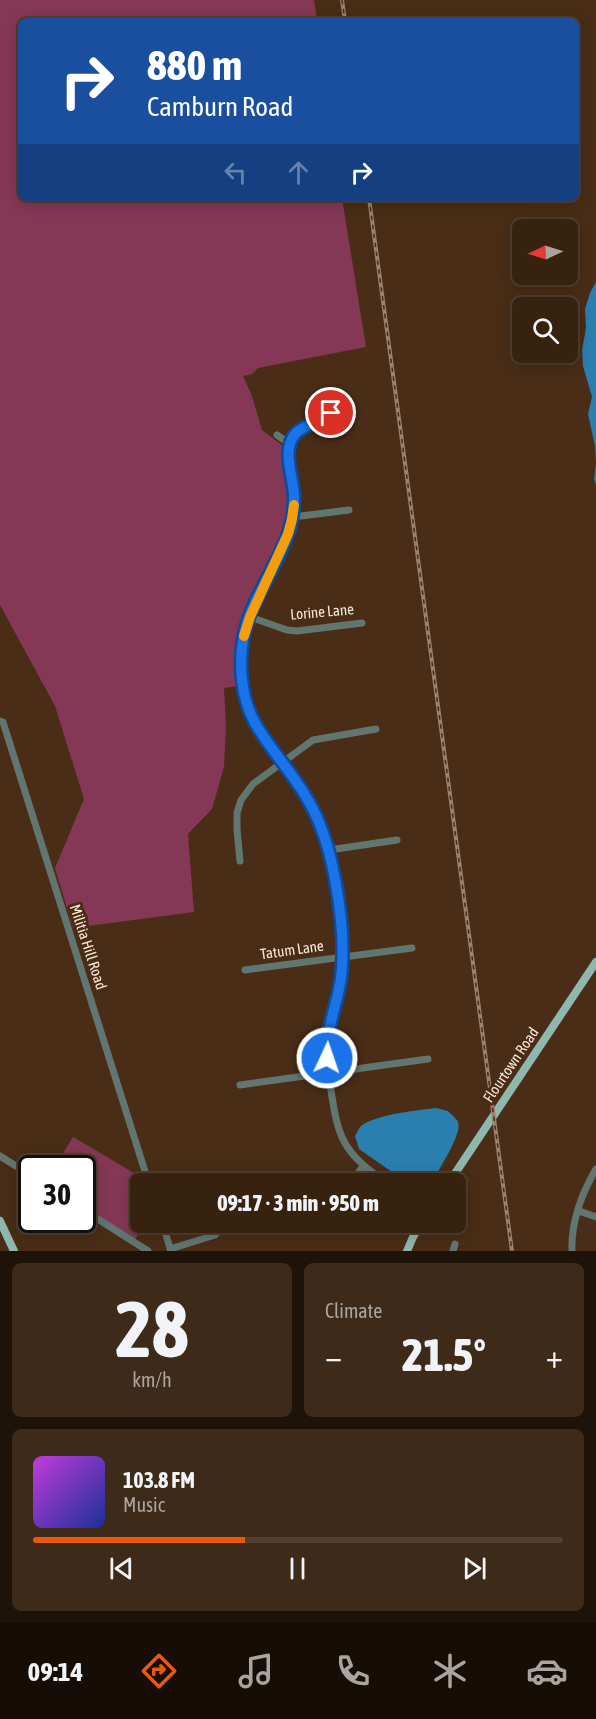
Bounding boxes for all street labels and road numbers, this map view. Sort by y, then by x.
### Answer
street label: Lorine Lane [289,600,355,623]
street label: Militia Hill Road [67,902,110,992]
street label: Tatum Lane [259,937,325,962]
street label: Flourtown Road [479,1024,542,1105]

